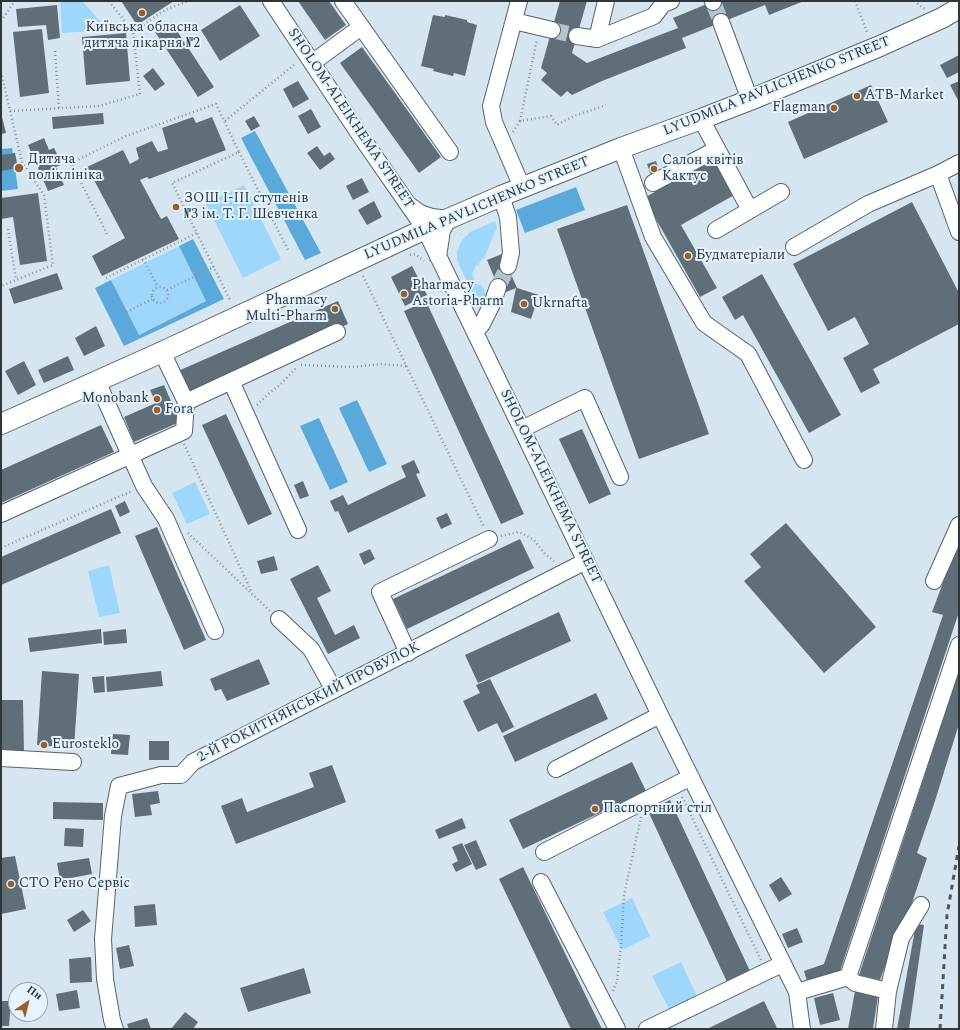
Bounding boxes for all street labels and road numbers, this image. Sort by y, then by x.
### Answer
street label: SHOLOM-ALEIKHEMA STREET [283,26,417,212]
street label: LYUDMILA PAVLICHENKO STREET [661,34,893,140]
street label: LYUDMILA PAVLICHENKO STREET [362,154,592,264]
street label: SHOLOM-ALEIKHEMA STREET [496,387,604,587]
street label: 2-Й РОКИТНЯНСЬКИЙ ПРОВУЛОК [195,639,423,767]

